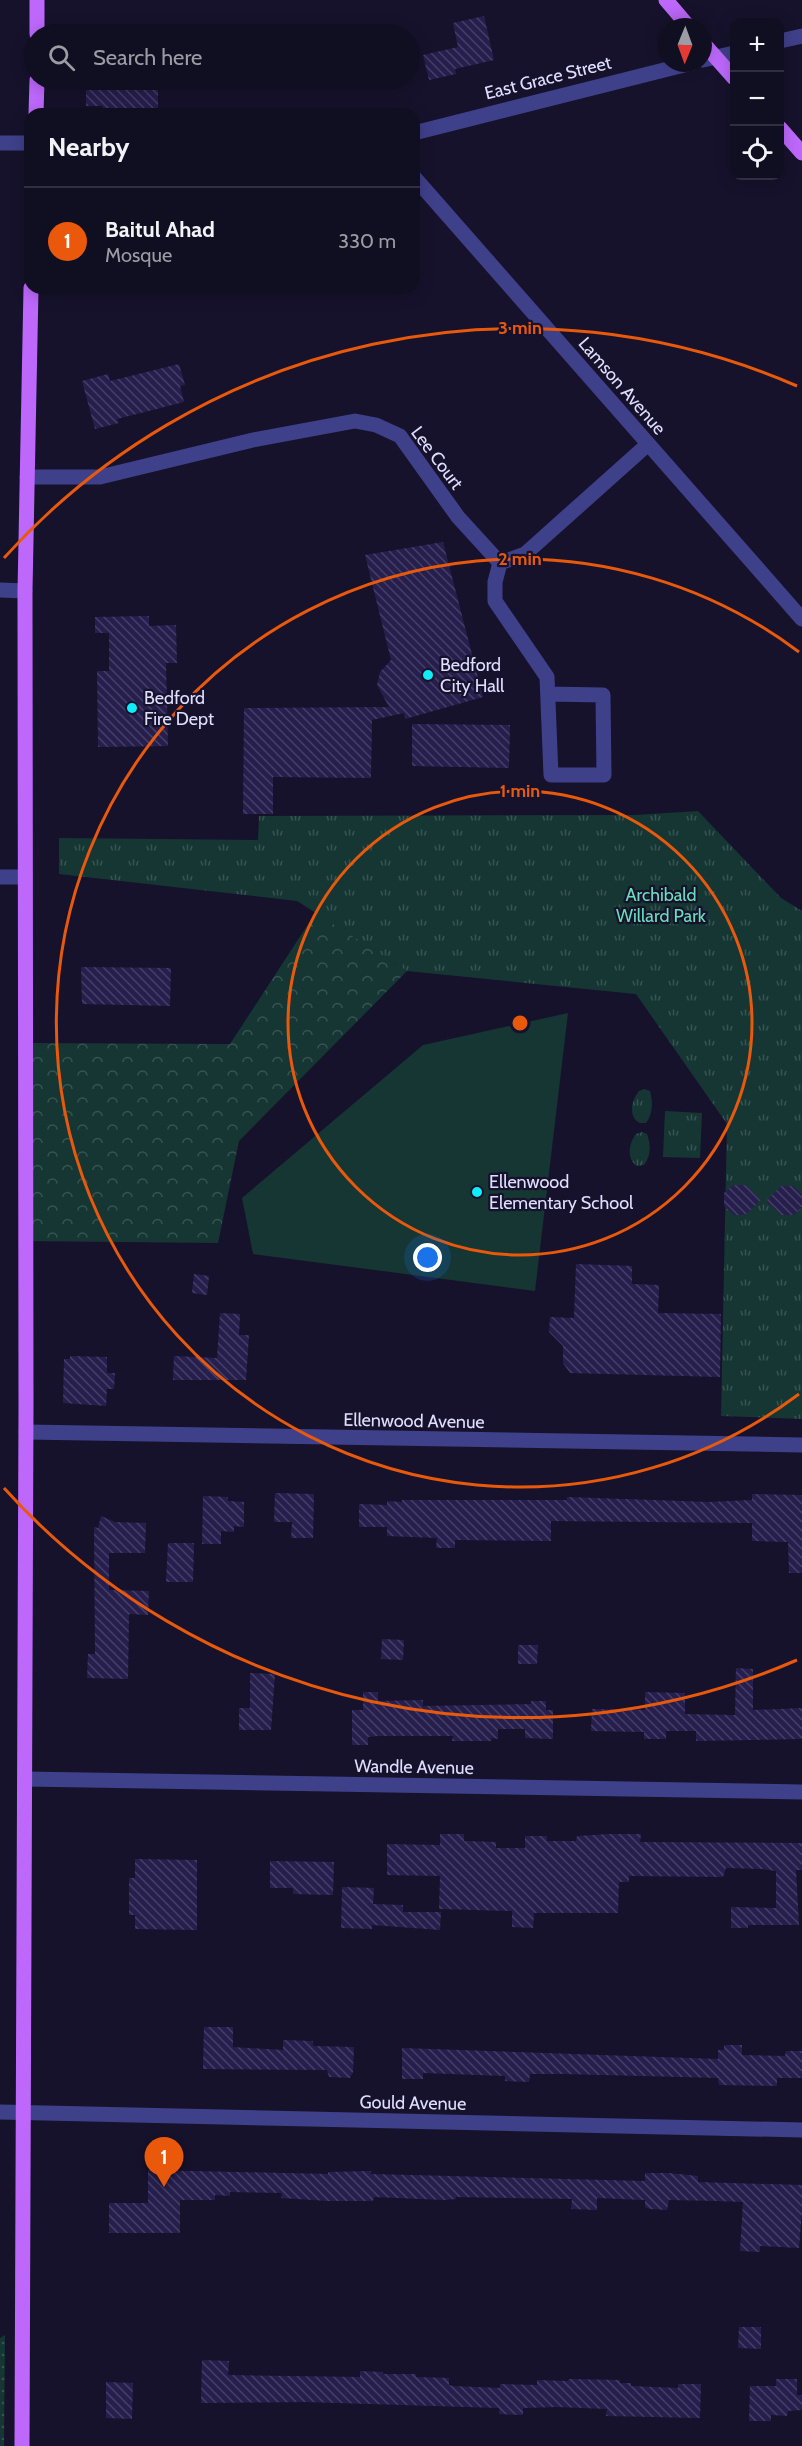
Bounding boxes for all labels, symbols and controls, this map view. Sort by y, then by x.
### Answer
north arrow [658,18,712,72]
map controls [730,18,784,180]
button: + [730,18,784,72]
search box [24,24,420,90]
icon: search [45,41,78,74]
text: Search here [93,44,202,71]
street label: East Grace Street [482,52,614,104]
button: − [730,72,784,126]
button: locate [730,126,784,180]
text: Nearby [48,131,129,163]
text: Baitul Ahad [105,216,215,243]
text: 1 [64,229,71,253]
text: 330 m [338,229,396,253]
text: Mosque [105,243,172,267]
text: 3 min [498,317,542,339]
street label: Lamson Avenue [574,333,670,439]
street label: Lee Court [406,422,468,494]
text: 2 min [498,548,542,570]
place label: Bedford City Hall [440,654,505,697]
marker: Bedford City Hall [421,668,435,682]
place label: Bedford Fire Dept [144,687,214,730]
marker: Bedford Fire Dept [125,701,139,715]
text: 1 min [500,780,540,802]
park label: Archibald Willard Park [616,884,707,927]
centre of rings [510,1013,530,1033]
place label: Ellenwood Elementary School [489,1171,634,1214]
marker: Ellenwood Elementary School [470,1185,484,1199]
your location [413,1243,442,1272]
street label: Ellenwood Avenue [343,1409,485,1433]
street label: Wandle Avenue [354,1755,474,1779]
street label: Gould Avenue [360,2091,466,2115]
pin: 1 [144,2138,184,2187]

